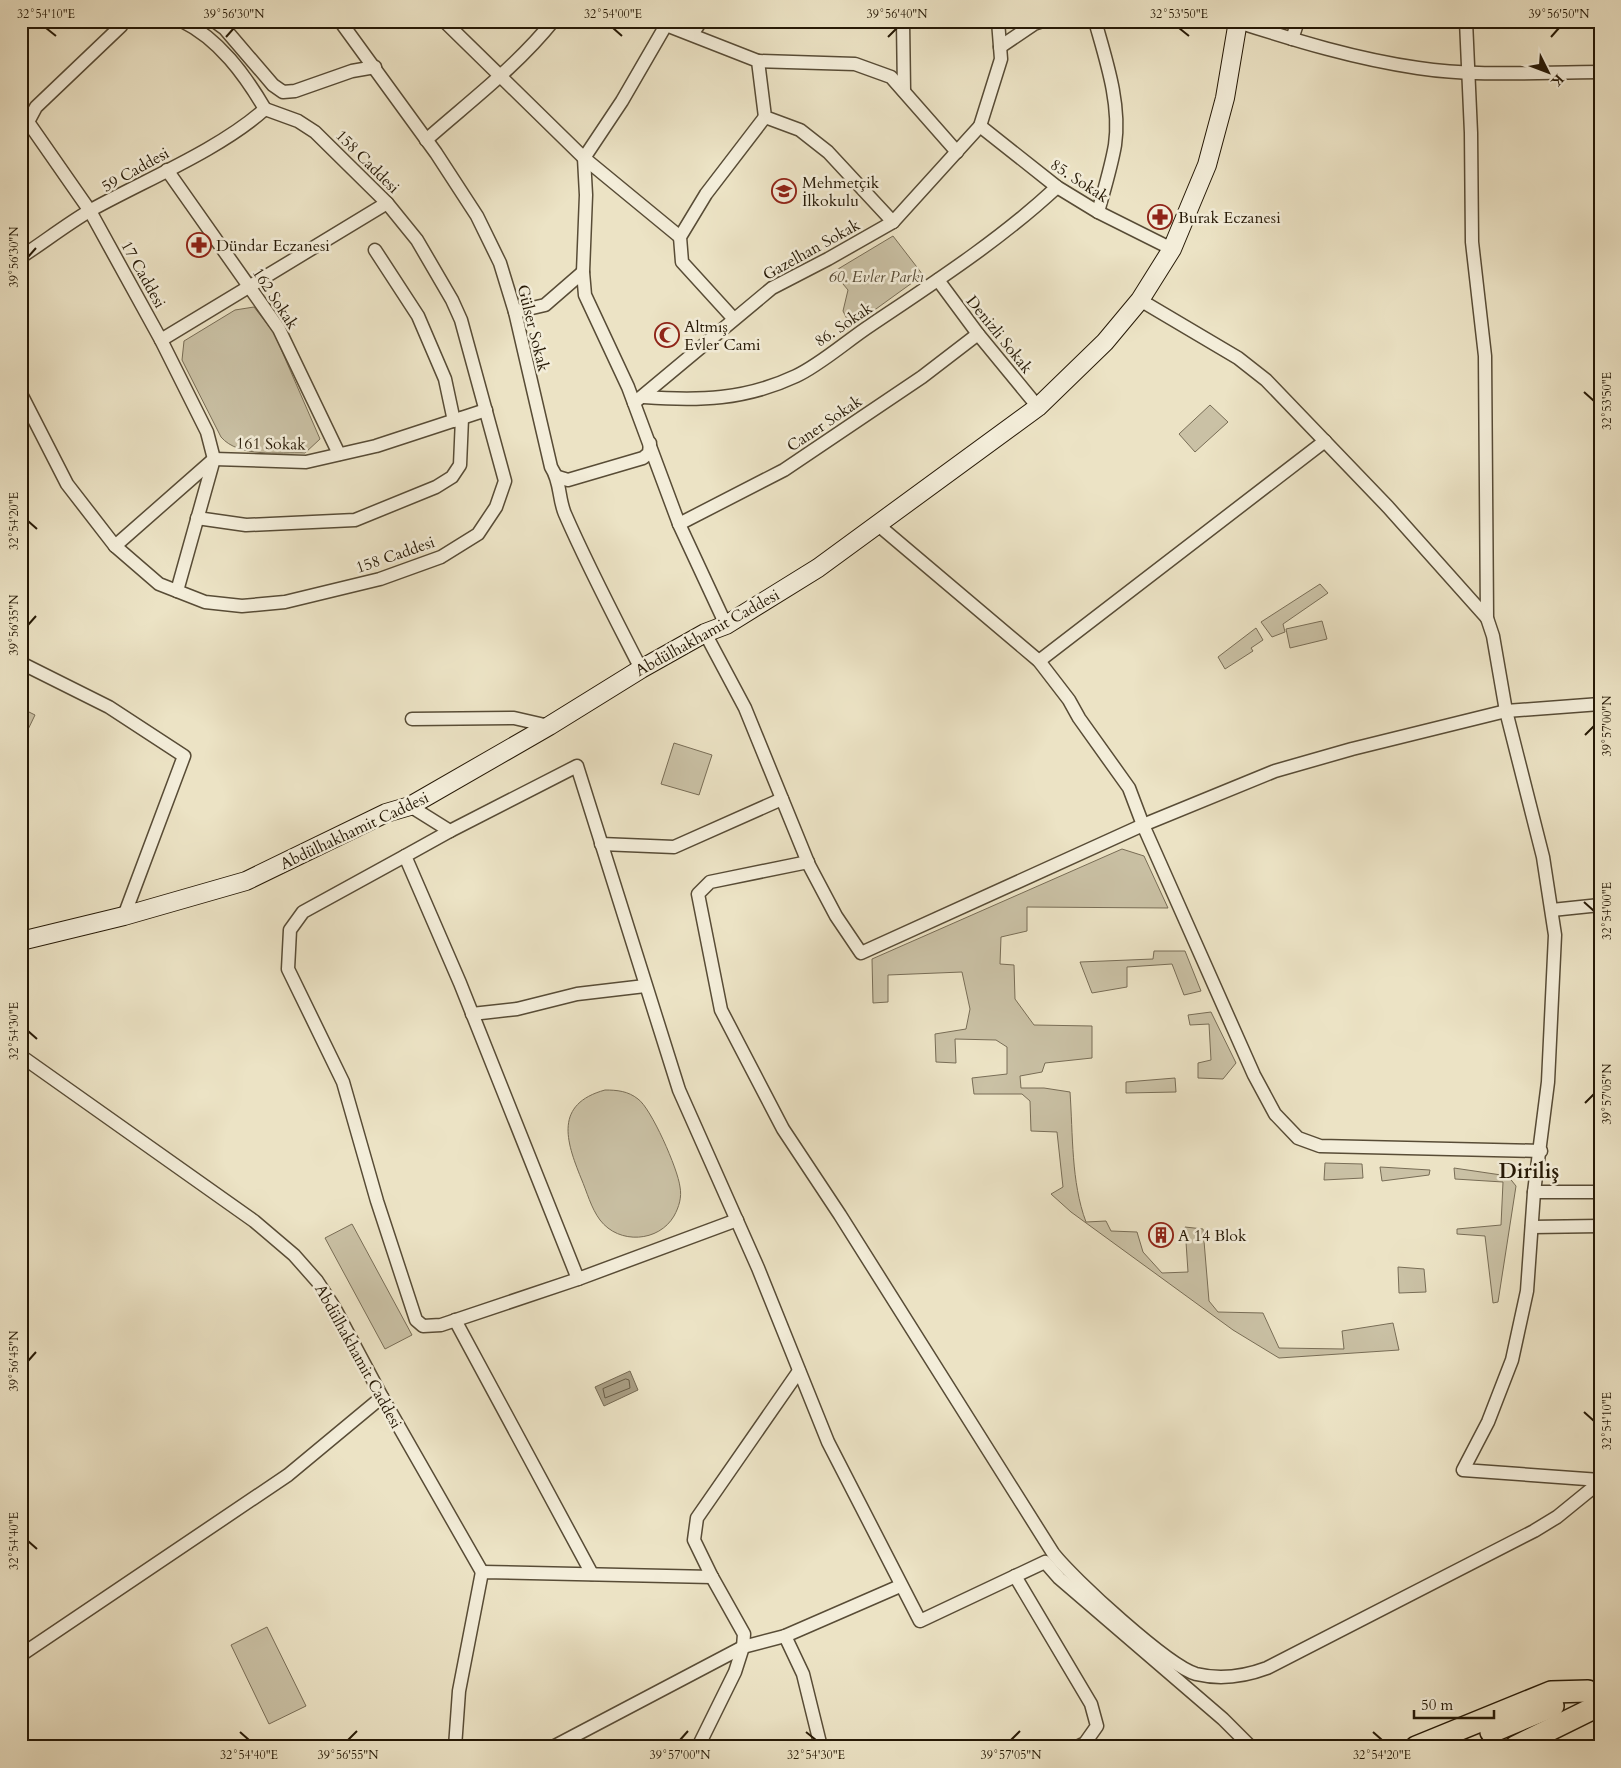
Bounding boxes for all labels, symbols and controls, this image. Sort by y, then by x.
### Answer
text: 32°54'10"E [17,6,75,22]
text: 39°56'30"N [204,6,265,22]
text: 32°54'00"E [584,6,642,22]
text: 39°56'40"N [867,6,928,22]
text: 32°53'50"E [1150,6,1208,22]
text: 39°56'50"N [1529,6,1590,22]
north arrow [1524,48,1574,98]
text: K [1546,70,1568,91]
street label: 158 Caddesi [330,125,404,199]
street label: 59 Caddesi [98,142,174,197]
street label: 85. Sokak [1046,154,1113,208]
place label: Mehmetçik İlkokulu [802,172,880,212]
school or university icon: Mehmetçik İlkokulu [771,178,797,204]
pharmacy icon: Burak Eczanesi [1147,204,1173,230]
place label: Burak Eczanesi [1178,207,1281,229]
street label: Gazelhan Sokak [759,214,864,286]
text: 39°56'30"N [6,226,22,287]
pharmacy icon: Dündar Eczanesi [186,232,212,258]
place label: Dündar Eczanesi [216,235,330,257]
street label: 17 Caddesi [116,237,171,313]
street label: 162 Sokak [247,263,304,334]
park label: 60. Evler Parkı [828,266,925,288]
street label: Gülser Sokak [512,282,555,374]
street label: Denizli Sokak [961,291,1038,379]
street label: 86. Sokak [810,297,877,352]
place label: Altmış Evler Cami [684,316,761,356]
mosque icon: Altmış Evler Cami [654,322,680,348]
text: 32°53'50"E [1599,372,1615,430]
street label: Caner Sokak [783,390,867,457]
street label: 161 Sokak [236,432,306,456]
text: 32°54'20"E [6,492,22,550]
street label: 158 Caddesi [353,531,438,579]
street label: Abdülhakhamit Caddesi [631,584,784,682]
text: 39°56'35"N [6,594,22,655]
text: 39°57'00"N [1599,695,1615,756]
street label: Abdülhakhamit Caddesi [276,787,433,875]
text: 32°54'00"E [1599,882,1615,940]
text: 32°54'30"E [6,1002,22,1060]
text: 39°57'05"N [1599,1063,1615,1124]
district label: Diriliş [1499,1157,1559,1186]
building icon: A 14 Blok [1148,1222,1174,1248]
place label: A 14 Blok [1178,1225,1247,1247]
street label: Abdülhakhamit Caddesi [309,1280,407,1433]
text: 39°56'45"N [6,1330,22,1391]
text: 32°54'10"E [1599,1392,1615,1450]
text: 32°54'40"E [6,1512,22,1570]
scale bar [1414,1688,1494,1720]
text: 50 m [1421,1695,1453,1715]
text: 32°54'40"E [220,1747,278,1763]
text: 39°56'55"N [318,1747,379,1763]
text: 39°57'00"N [650,1747,711,1763]
text: 32°54'30"E [787,1747,845,1763]
text: 39°57'05"N [981,1747,1042,1763]
text: 32°54'20"E [1353,1747,1411,1763]

